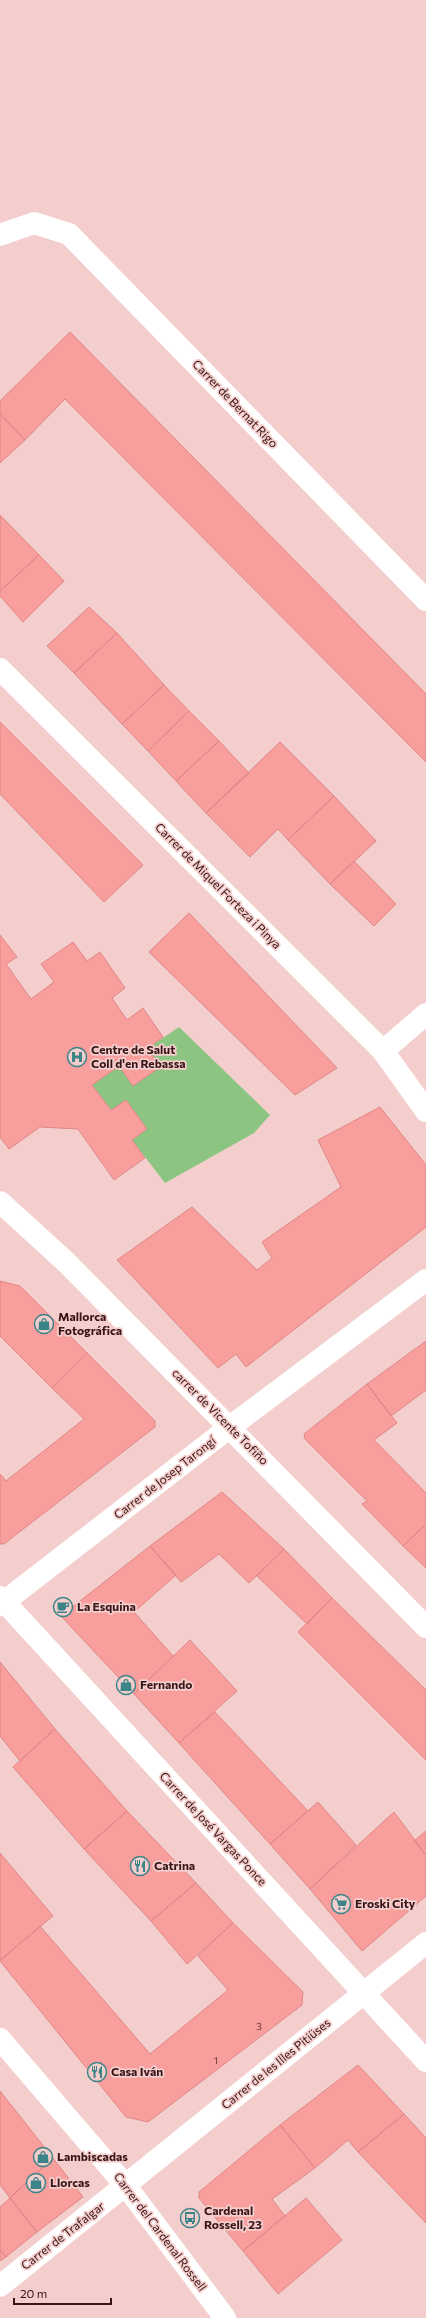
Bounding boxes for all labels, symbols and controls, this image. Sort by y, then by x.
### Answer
street label: Carrer de Bernat Rigo [190,356,281,450]
street label: Carrer de Miquel Forteza i Pinya [153,819,285,951]
place label: Centre de Salut Coll d'en Rebassa [91,1042,186,1070]
hospital icon: Centre de Salut Coll d'en Rebassa [66,1046,88,1068]
place label: Mallorca Fotográfica [58,1309,122,1337]
shop icon: Mallorca Fotográfica [33,1313,55,1335]
street label: carrer de Vicente Tofiño [170,1365,272,1467]
street label: Carrer de Josep Tarongí [111,1432,220,1522]
cafe icon: La Esquina [52,1596,74,1618]
place label: La Esquina [77,1599,136,1613]
shop icon: Fernando [115,1674,137,1696]
place label: Fernando [140,1677,192,1691]
street label: Carrer de José Vargas Ponce [157,1769,270,1889]
restaurant icon: Catrina [129,1855,151,1877]
place label: Catrina [154,1858,195,1872]
supermarket icon: Eroski City [330,1893,352,1915]
place label: Eroski City [355,1896,416,1910]
street label: Carrer de les Illes Pitiüses [218,2015,333,2111]
house number: 3 [256,2020,262,2032]
house number: 1 [214,2054,218,2066]
restaurant icon: Casa Iván [86,2061,108,2083]
place label: Casa Iván [111,2064,163,2078]
shop icon: Lambiscadas [32,2146,54,2168]
place label: Lambiscadas [57,2149,128,2163]
street label: Carrer del Cardenal Rossell [112,2169,210,2293]
shop icon: Llorcas [25,2172,47,2194]
place label: Llorcas [50,2175,90,2189]
street label: Carrer de Trafalgar [18,2198,107,2272]
place label: Cardenal Rossell, 23 [204,2203,262,2231]
bus stop icon: Cardenal Rossell, 23 [179,2207,201,2229]
scale bar [14,2280,111,2306]
text: 20 m [20,2286,47,2300]

